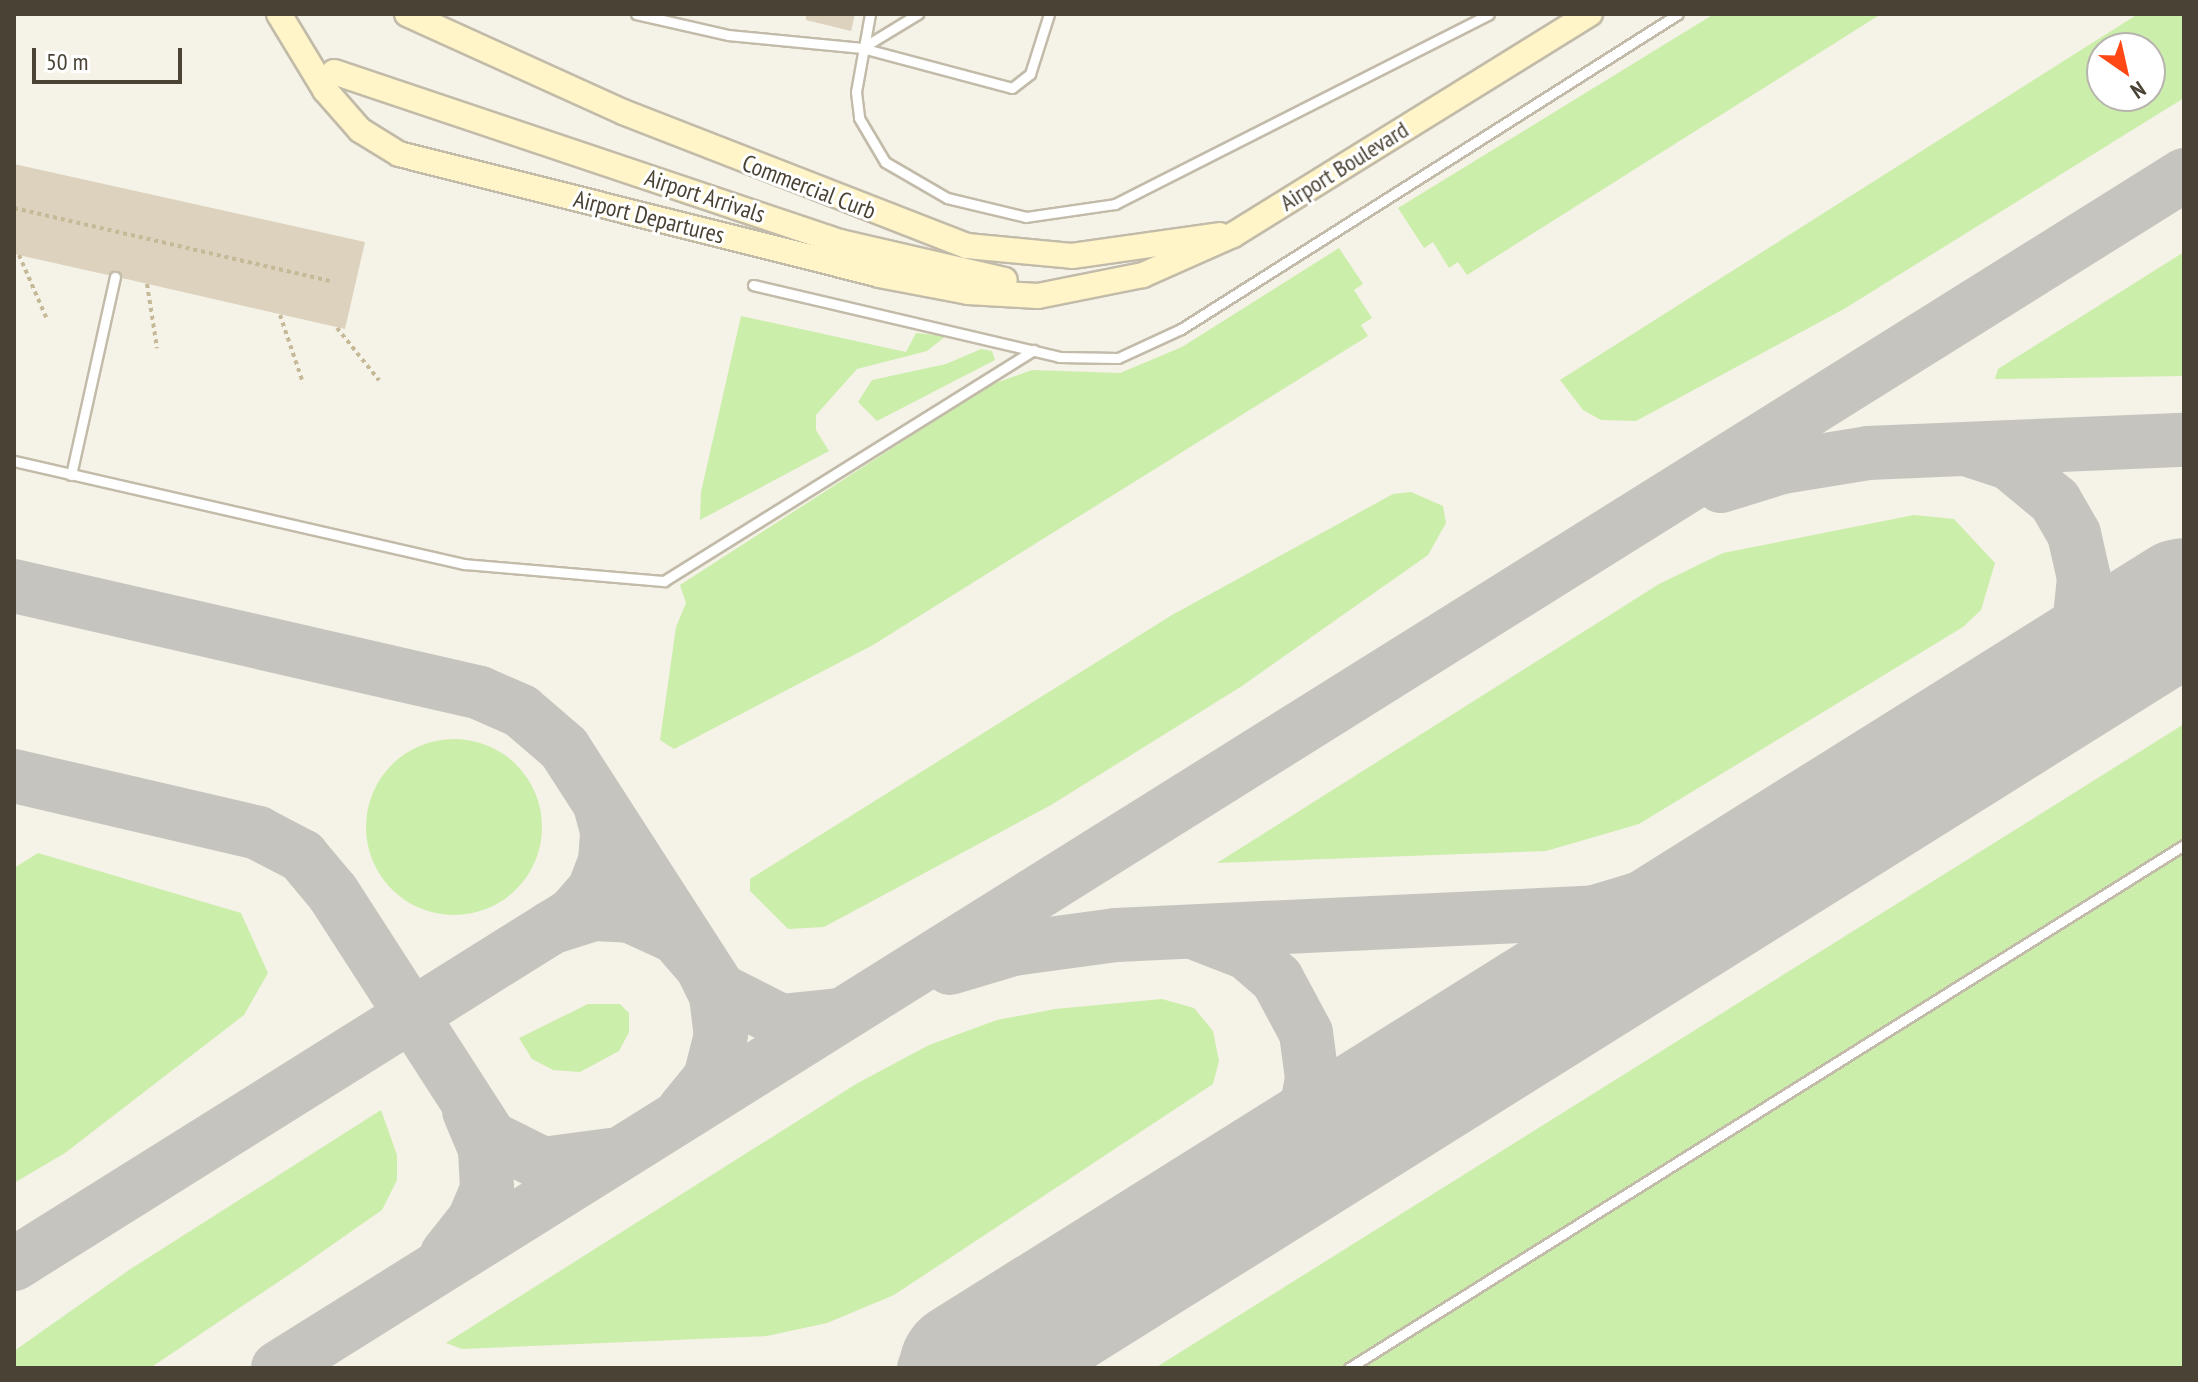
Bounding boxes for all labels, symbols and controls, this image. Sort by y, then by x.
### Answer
scale bar [36,32,186,82]
north arrow [2086,32,2166,112]
text: 50 m [46,46,88,77]
text: N [2126,75,2151,105]
street label: Airport Boulevard [1275,115,1413,217]
street label: Commercial Curb [738,148,880,226]
street label: Airport Arrivals [641,163,769,229]
street label: Airport Departures [571,184,727,250]

